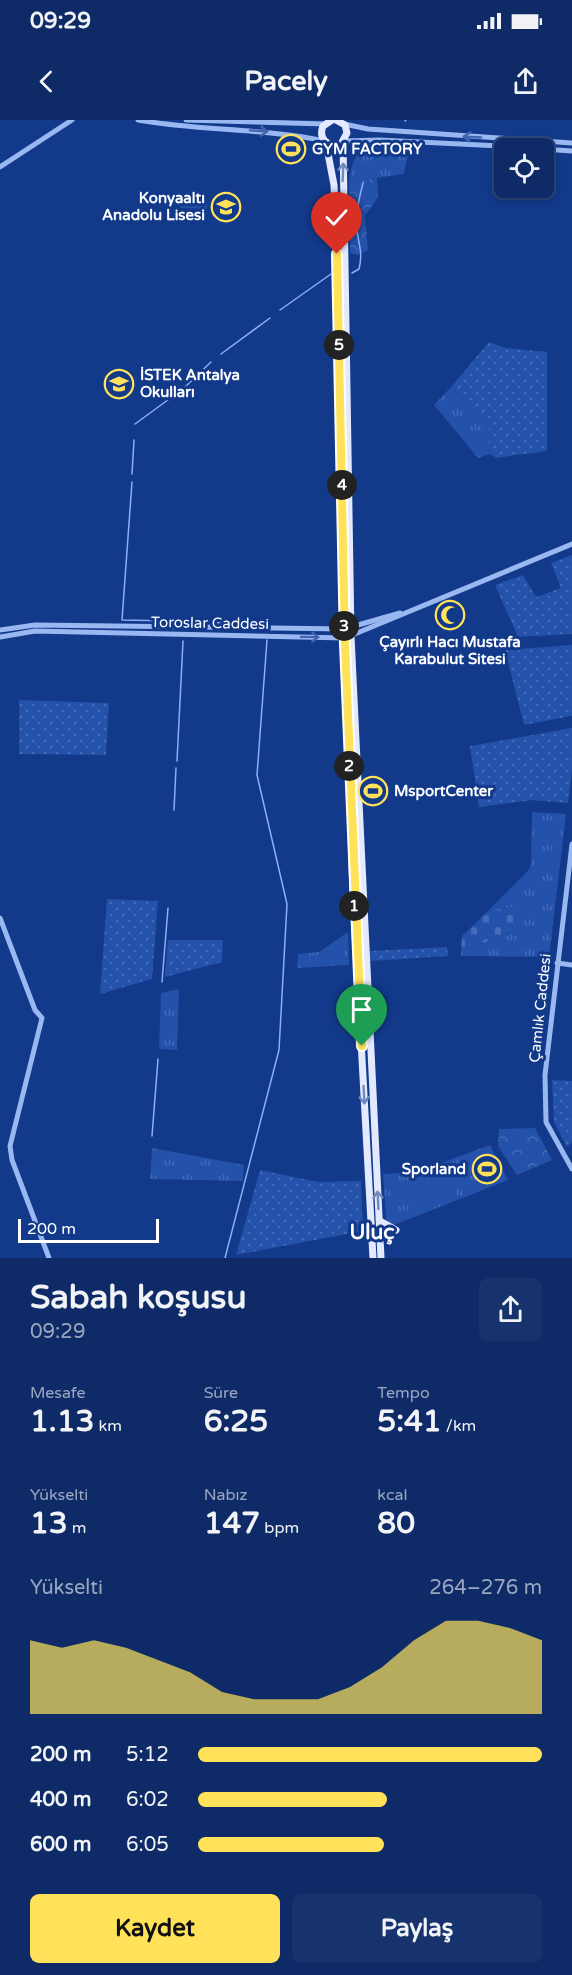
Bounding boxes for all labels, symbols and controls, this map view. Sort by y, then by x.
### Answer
text: 09:29 [30,8,91,34]
icon: back [30,65,63,98]
text: Pacely [244,65,328,98]
icon: share [509,65,542,98]
one-way arrow [249,126,269,137]
one-way arrow [462,131,482,142]
sports icon: GYM FACTORY [275,133,307,165]
map controls [494,138,554,198]
button: locate [494,138,554,198]
place label: GYM FACTORY [312,140,423,158]
one-way arrow [337,162,349,182]
place label: Konyaaltı Anadolu Lisesi [102,189,205,224]
school or university icon: Konyaaltı Anadolu Lisesi [210,191,242,223]
pin [311,192,362,254]
icon: check [320,201,353,234]
pin: 5 [324,330,354,360]
text: 5 [334,335,344,355]
place label: İSTEK Antalya Okulları [140,366,240,401]
school or university icon: İSTEK Antalya Okulları [103,368,135,400]
pin: 4 [327,470,357,500]
text: 4 [337,475,347,495]
mosque icon: Çayırlı Hacı Mustafa Karabulut Sitesi [434,599,466,631]
pin: 3 [329,611,359,641]
street label: Toroslar Caddesi [151,613,269,633]
text: 3 [339,616,349,636]
one-way arrow [299,631,319,643]
place label: Çayırlı Hacı Mustafa Karabulut Sitesi [379,633,521,668]
pin: 2 [334,751,364,781]
text: 2 [344,756,354,776]
sports icon: MsportCenter [357,775,389,807]
place label: MsportCenter [394,782,493,801]
pin: 1 [339,891,369,921]
text: 1 [349,896,359,916]
street label: Çamlık Caddesi [525,953,555,1063]
pin [336,984,387,1046]
icon: arrive [345,993,378,1026]
one-way arrow [359,1085,370,1104]
sports icon: Sporland [471,1153,503,1185]
place label: Sporland [402,1160,466,1179]
one-way arrow [373,1190,384,1210]
scale bar [18,1216,159,1244]
text: 200 m [27,1219,76,1239]
district label: Uluç [350,1220,394,1245]
text: Sabah koşusu [30,1278,247,1317]
button: share [479,1278,542,1341]
text: 09:29 [30,1320,85,1344]
text: Mesafe [30,1383,85,1403]
text: Süre [204,1383,238,1403]
text: Tempo [377,1383,430,1403]
text: 1.13 [30,1403,94,1440]
text: 6:25 [204,1403,268,1440]
text: 5:41 [377,1403,442,1440]
text: km [94,1416,122,1436]
text: /km [442,1416,476,1436]
text: Yükselti [30,1485,88,1505]
text: Nabız [204,1485,248,1505]
text: kcal [377,1485,407,1505]
text: 13 [30,1505,68,1542]
text: 147 [204,1505,260,1542]
text: 80 [377,1505,415,1542]
text: m [68,1518,87,1538]
text: bpm [260,1518,299,1538]
text: Yükselti [30,1576,103,1600]
text: 264–276 m [429,1576,542,1600]
text: 200 m [30,1743,91,1767]
text: 5:12 [126,1743,169,1767]
text: 400 m [30,1788,91,1812]
text: 6:02 [126,1788,169,1812]
text: 600 m [30,1833,91,1857]
text: 6:05 [126,1833,169,1857]
button: Kaydet [30,1894,280,1963]
button: Paylaş [292,1894,542,1963]

